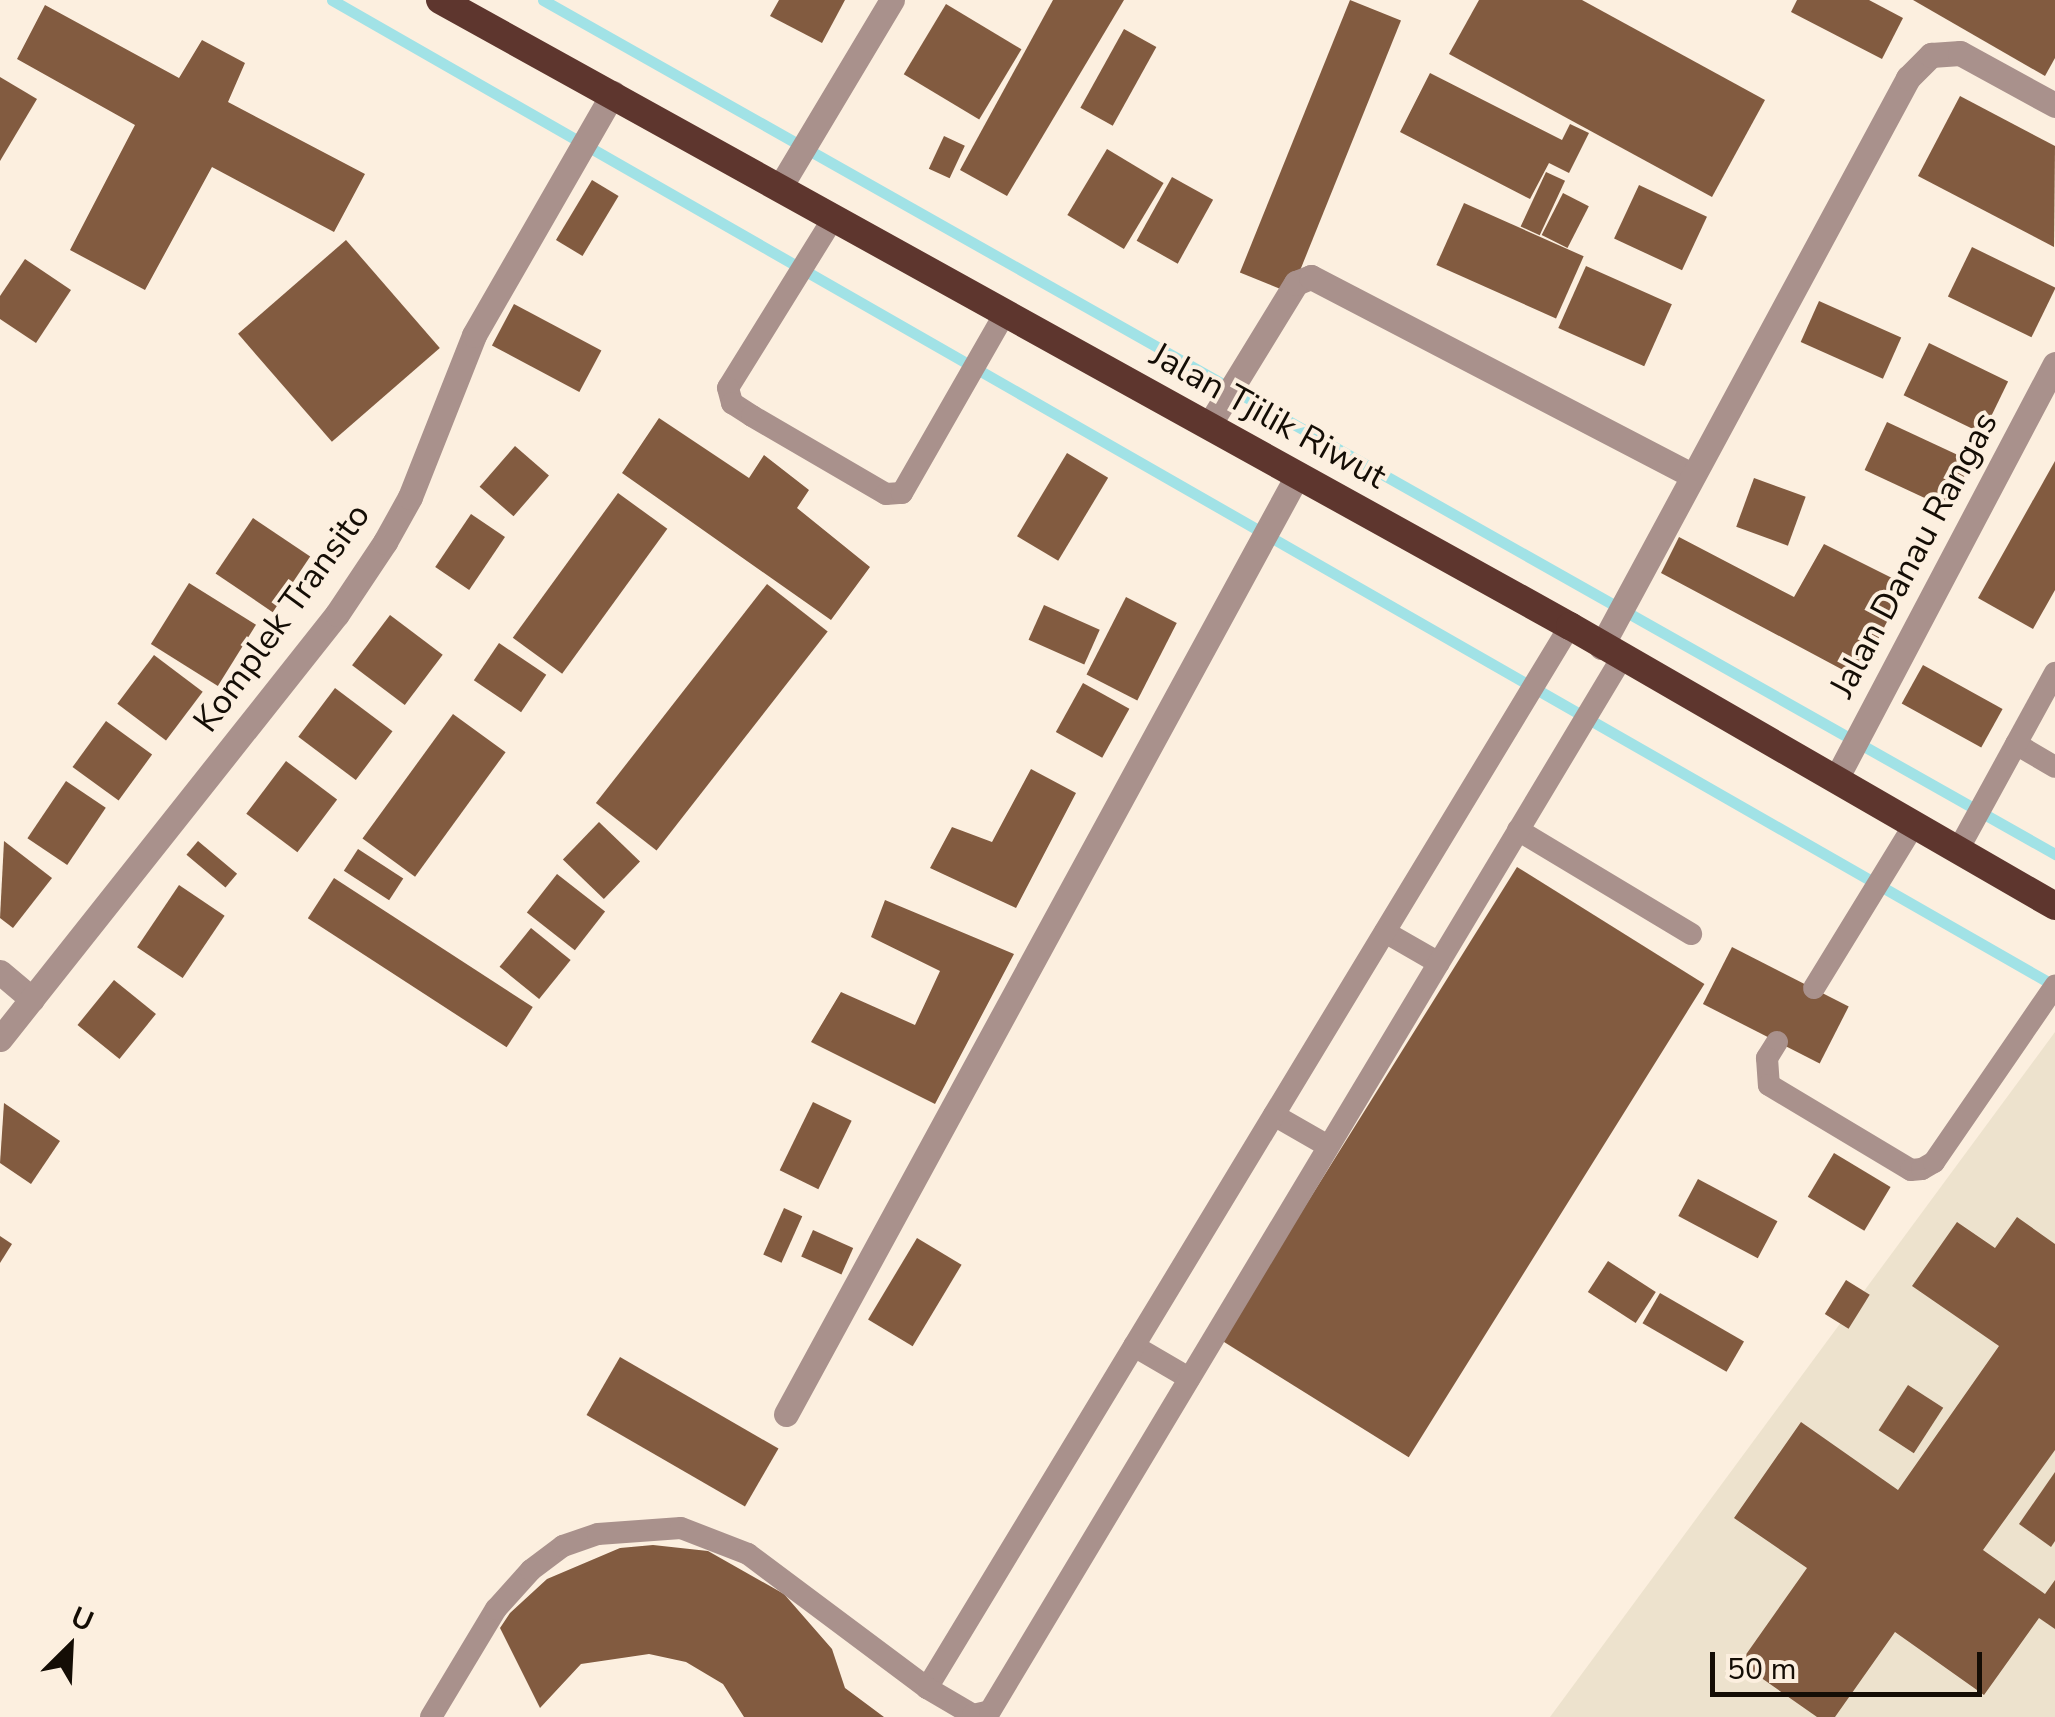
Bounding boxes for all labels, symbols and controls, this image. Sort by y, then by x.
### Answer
street label: Jalan Tjilik Riwut [1143,334,1393,498]
street label: Jalan Danau Rangas [1821,405,2007,705]
street label: Komplek Transito [185,496,379,740]
north arrow [20,1597,120,1697]
text: U [65,1598,99,1641]
scale bar [1715,1632,1988,1694]
text: 50 m [1727,1649,1796,1690]

